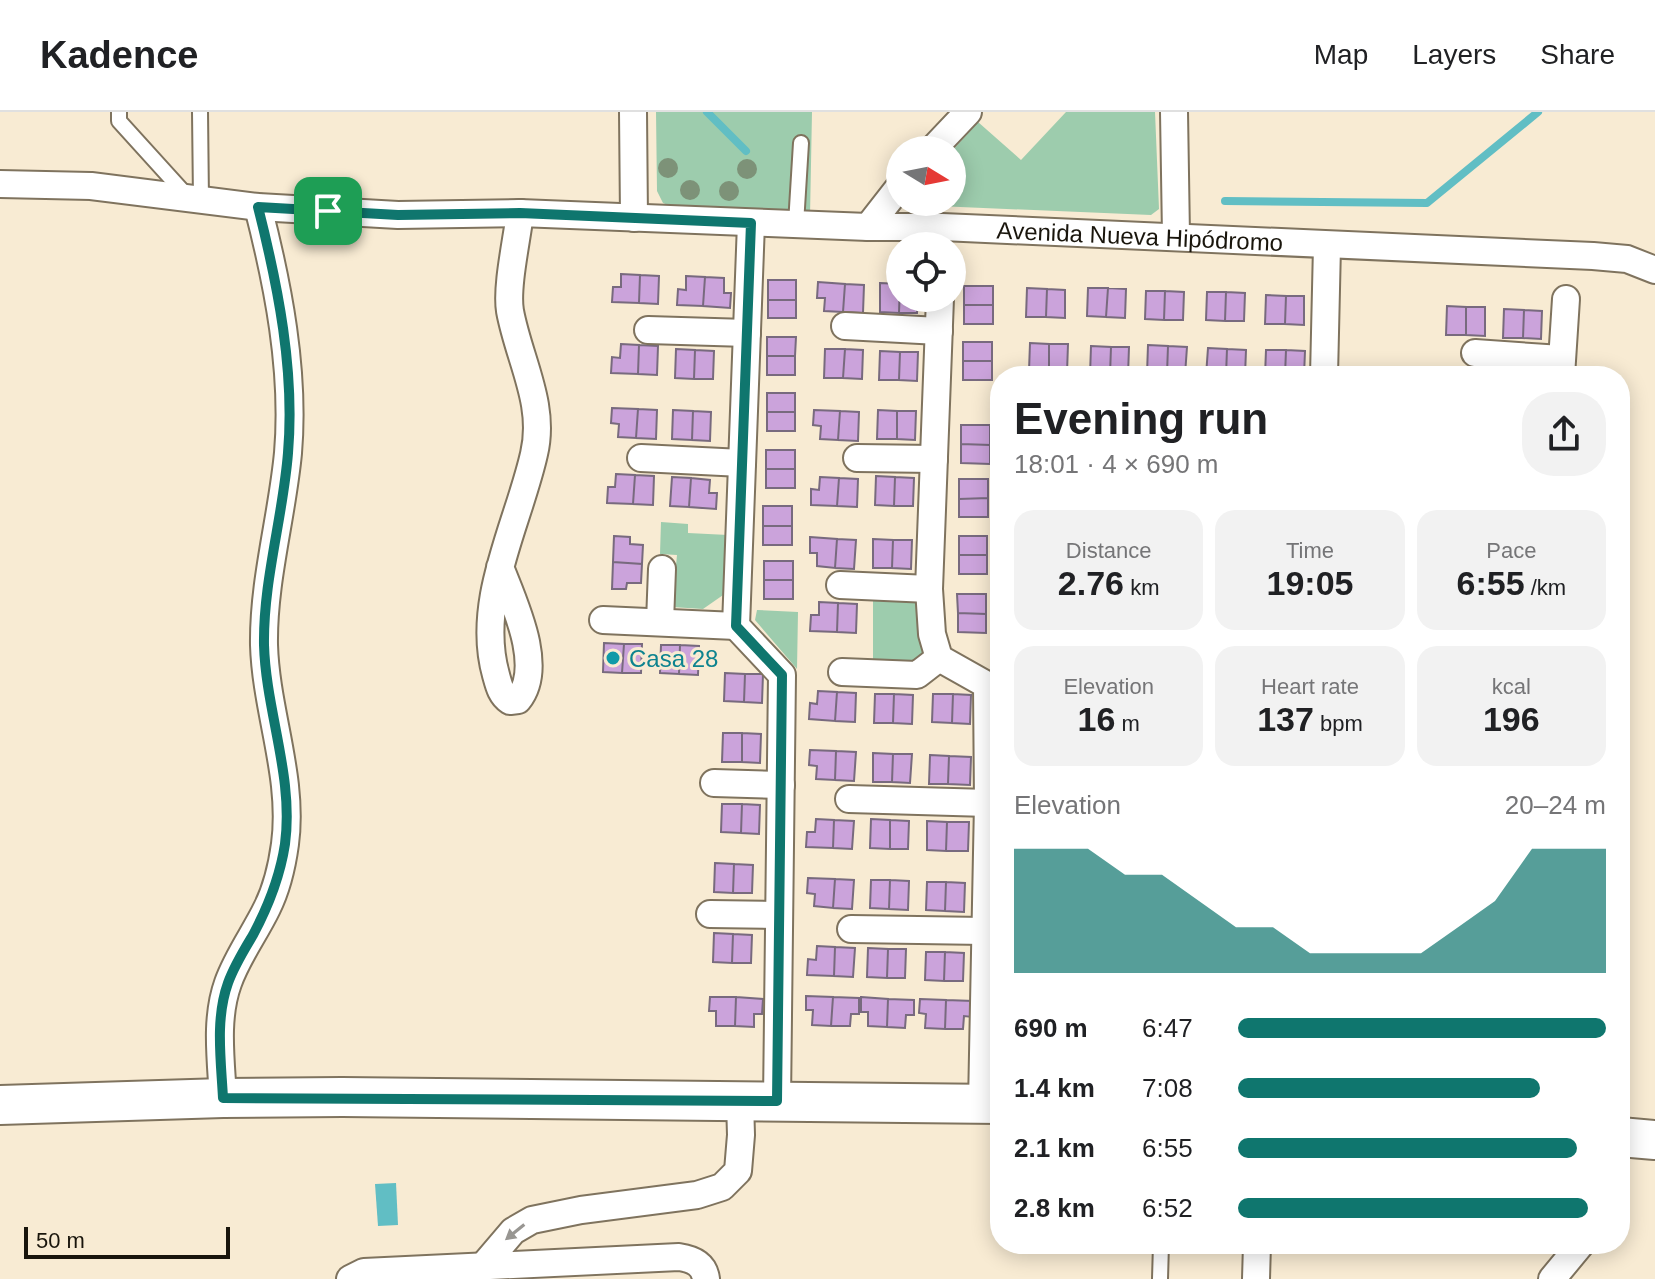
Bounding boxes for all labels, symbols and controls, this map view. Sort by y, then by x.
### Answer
text: Kadence [40,34,198,76]
text: Map [1314,39,1368,70]
text: Layers [1412,39,1496,70]
text: Share [1540,39,1615,70]
north arrow [886,136,966,216]
map controls [886,136,966,312]
pin [294,177,362,245]
icon: arrive [306,189,350,233]
street label: Avenida Nueva Hipódromo [996,216,1284,256]
button: locate [886,232,966,312]
button: share [1522,392,1606,476]
text: Evening run [1014,394,1268,443]
text: 18:01 · 4 × 690 m [1014,449,1219,479]
text: Distance [1066,538,1151,563]
text: Time [1286,538,1334,563]
text: Pace [1486,538,1536,563]
text: 2.76 [1058,564,1124,602]
text: 19:05 [1267,564,1353,602]
text: 6:55 [1457,564,1525,602]
text: km [1124,575,1159,600]
text: /km [1525,575,1566,600]
place label: Casa 28 [629,645,718,672]
marker: Casa 28 [604,649,622,667]
text: Elevation [1063,674,1154,699]
text: Heart rate [1261,674,1359,699]
text: kcal [1492,674,1531,699]
text: 16 [1078,700,1115,738]
text: 137 [1257,700,1314,738]
text: 196 [1483,700,1540,738]
text: m [1115,711,1140,736]
text: bpm [1314,711,1363,736]
text: Elevation [1014,790,1121,820]
text: 20–24 m [1505,790,1606,820]
text: 690 m [1014,1013,1088,1043]
text: 6:47 [1142,1013,1193,1043]
text: 1.4 km [1014,1073,1095,1103]
text: 7:08 [1142,1073,1193,1103]
text: 2.1 km [1014,1133,1095,1163]
text: 6:55 [1142,1133,1193,1163]
text: 2.8 km [1014,1193,1095,1223]
text: 6:52 [1142,1193,1193,1223]
scale bar [24,1223,230,1259]
one-way arrow [506,1223,526,1240]
text: 50 m [36,1228,85,1253]

